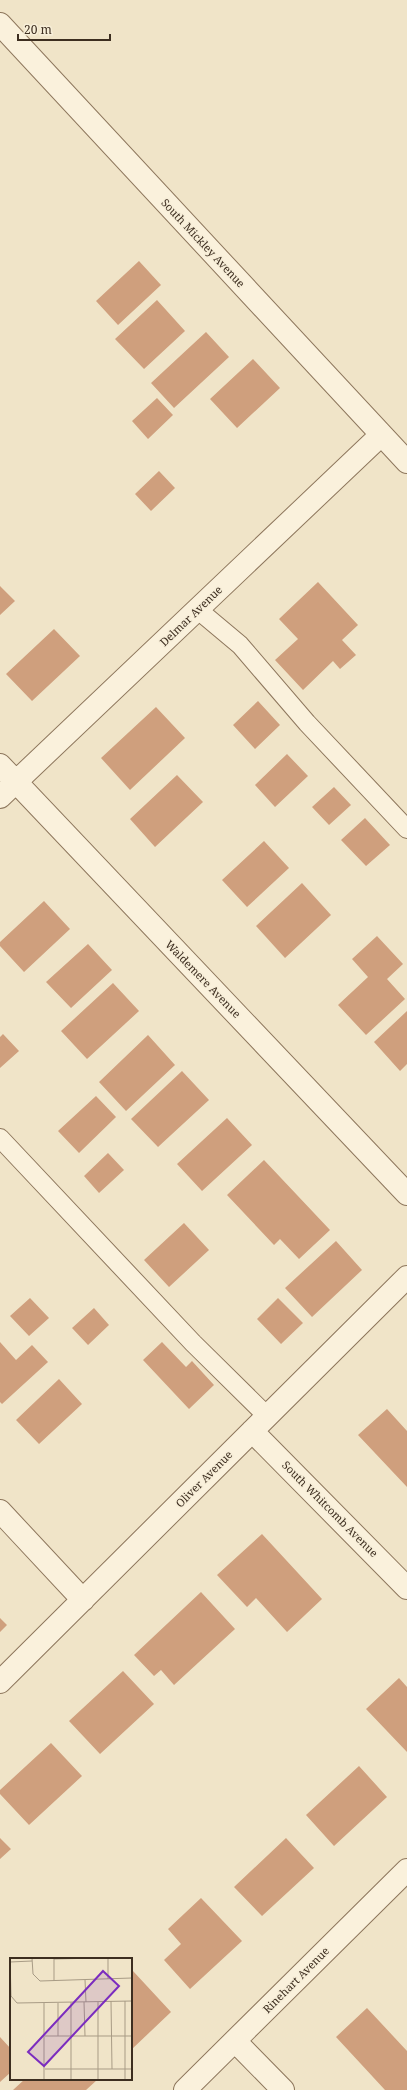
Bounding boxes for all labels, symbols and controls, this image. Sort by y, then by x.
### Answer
scale bar [18,16,110,42]
text: 20 m [24,21,52,38]
street label: South Mickley Avenue [158,195,249,290]
street label: Delmar Avenue [156,582,225,649]
street label: Waldemere Avenue [162,937,244,1021]
street label: Oliver Avenue [172,1447,235,1510]
street label: South Whitcomb Avenue [279,1457,382,1560]
street label: Rinehart Avenue [259,1943,332,2016]
inset map [10,1958,132,2080]

